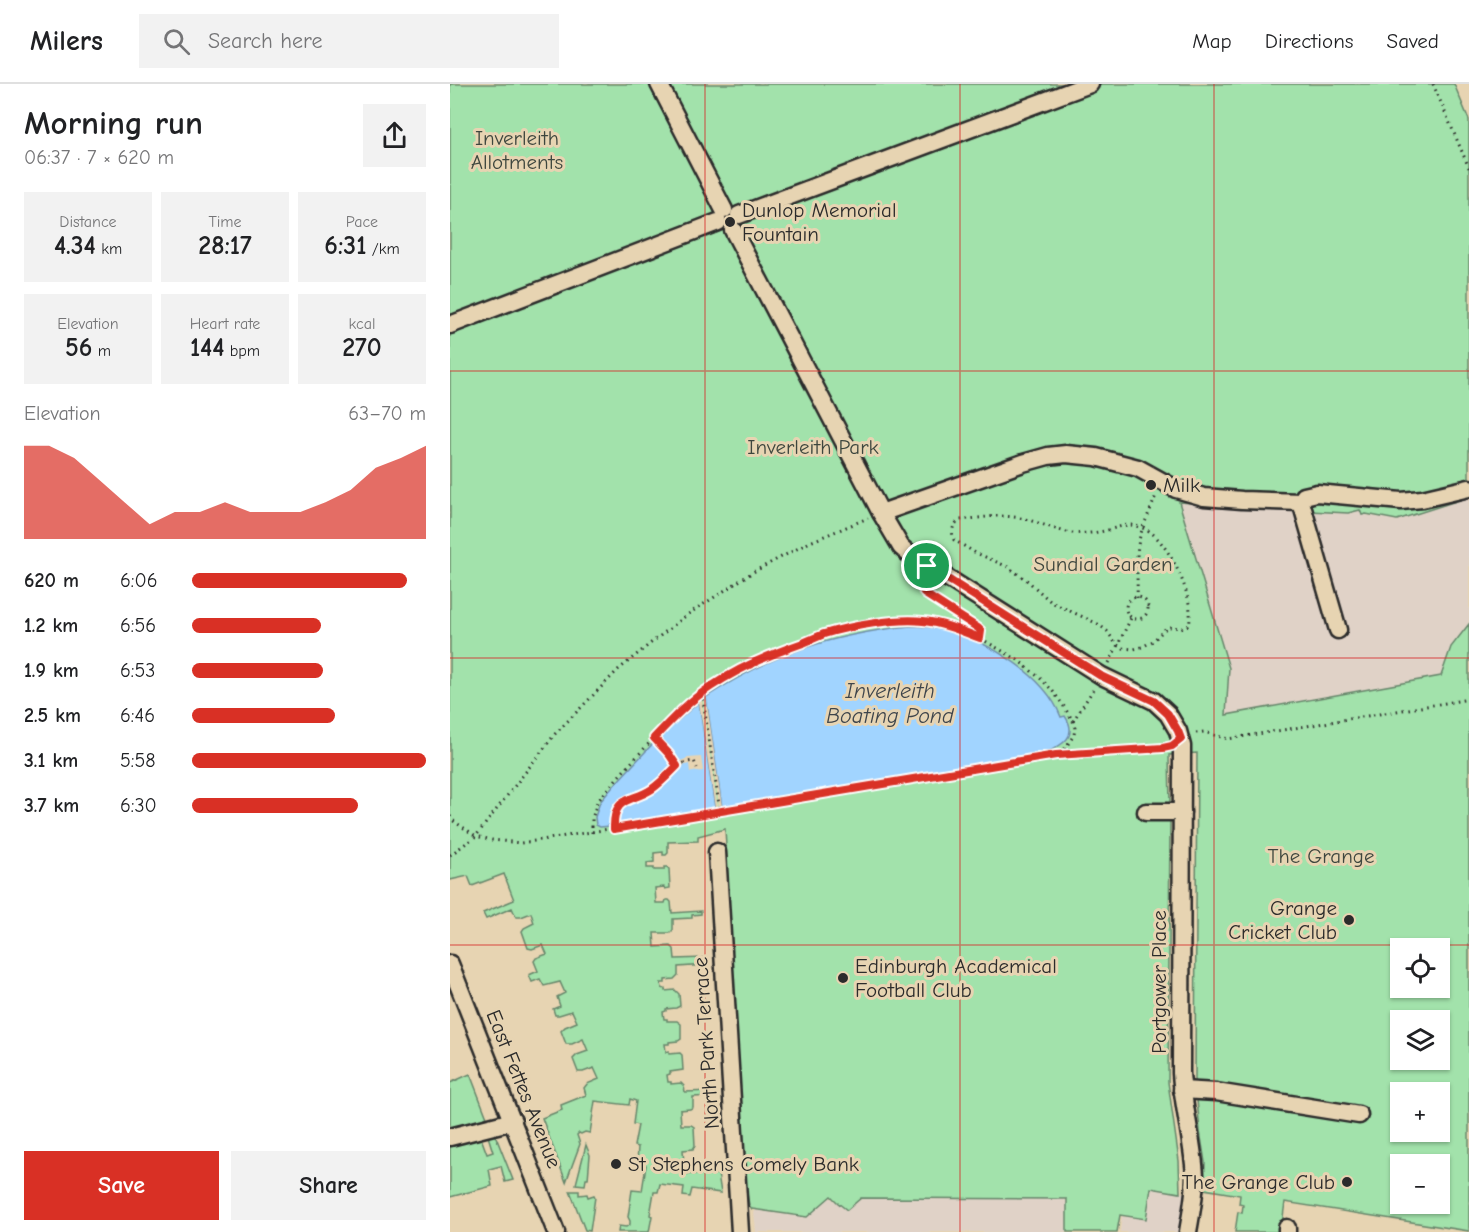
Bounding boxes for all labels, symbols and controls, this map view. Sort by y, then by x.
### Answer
search box [139,14,559,68]
text: Milers [30,25,103,57]
icon: search [160,25,193,58]
text: Search here [208,28,322,54]
text: Map [1192,29,1232,53]
text: Directions [1265,29,1354,53]
text: Saved [1387,29,1439,53]
text: Morning run [24,104,203,142]
button: share [363,104,426,167]
park label: Inverleith Allotments [471,126,563,174]
text: 06:37 · 7 × 620 m [24,146,174,169]
place label: Dunlop Memorial Fountain [742,198,897,246]
text: Distance [59,213,117,231]
text: Time [208,213,242,231]
text: Pace [346,213,378,231]
marker: Dunlop Memorial Fountain [723,215,737,229]
text: 4.34 [54,231,96,261]
text: 28:17 [198,231,252,261]
text: 6:31 [324,231,366,261]
text: km [96,240,122,258]
text: /km [366,240,400,258]
text: Elevation [57,315,119,333]
text: Heart rate [190,315,260,333]
text: kcal [349,315,375,333]
text: 56 [65,333,92,363]
text: 144 [190,333,224,363]
text: 270 [342,333,382,363]
text: m [92,342,111,360]
text: bpm [224,342,260,360]
text: Elevation [24,402,101,425]
text: 63–70 m [348,402,426,425]
park label: Inverleith Park [747,435,879,459]
place label: Milk [1163,473,1200,497]
marker: Milk [1144,478,1158,492]
pin [901,540,952,591]
icon: arrive [910,549,943,582]
park label: Sundial Garden [1033,552,1173,576]
text: 620 m [24,569,79,592]
text: 6:06 [120,569,157,592]
text: 1.2 km [24,614,78,637]
text: 6:56 [120,614,156,637]
text: 1.9 km [24,659,79,682]
text: 6:53 [120,659,155,682]
water label: Inverleith Boating Pond [826,678,955,729]
text: 2.5 km [24,704,81,727]
text: 6:46 [120,704,155,727]
text: 3.1 km [24,749,78,772]
text: 5:58 [120,749,156,772]
text: 3.7 km [24,794,79,817]
text: 6:30 [120,794,157,817]
park label: The Grange [1268,844,1374,868]
place label: Grange Cricket Club [1228,896,1337,944]
street label: Portgower Place [1147,910,1171,1054]
marker: Grange Cricket Club [1342,913,1356,927]
map controls [1390,938,1450,1214]
button: locate [1390,938,1450,998]
place label: Edinburgh Academical Football Club [855,954,1057,1002]
street label: North Park Terrace [688,956,724,1130]
marker: Edinburgh Academical Football Club [836,971,850,985]
street label: East Fettes Avenue [481,1006,567,1172]
button: layers [1390,1010,1450,1070]
button: + [1390,1082,1450,1142]
button: Save [24,1151,219,1220]
button: Share [231,1151,426,1220]
place label: St Stephens Comely Bank [628,1152,859,1176]
button: − [1390,1154,1450,1214]
marker: St Stephens Comely Bank [609,1157,623,1171]
place label: The Grange Club [1182,1170,1335,1194]
marker: The Grange Club [1340,1175,1354,1189]

